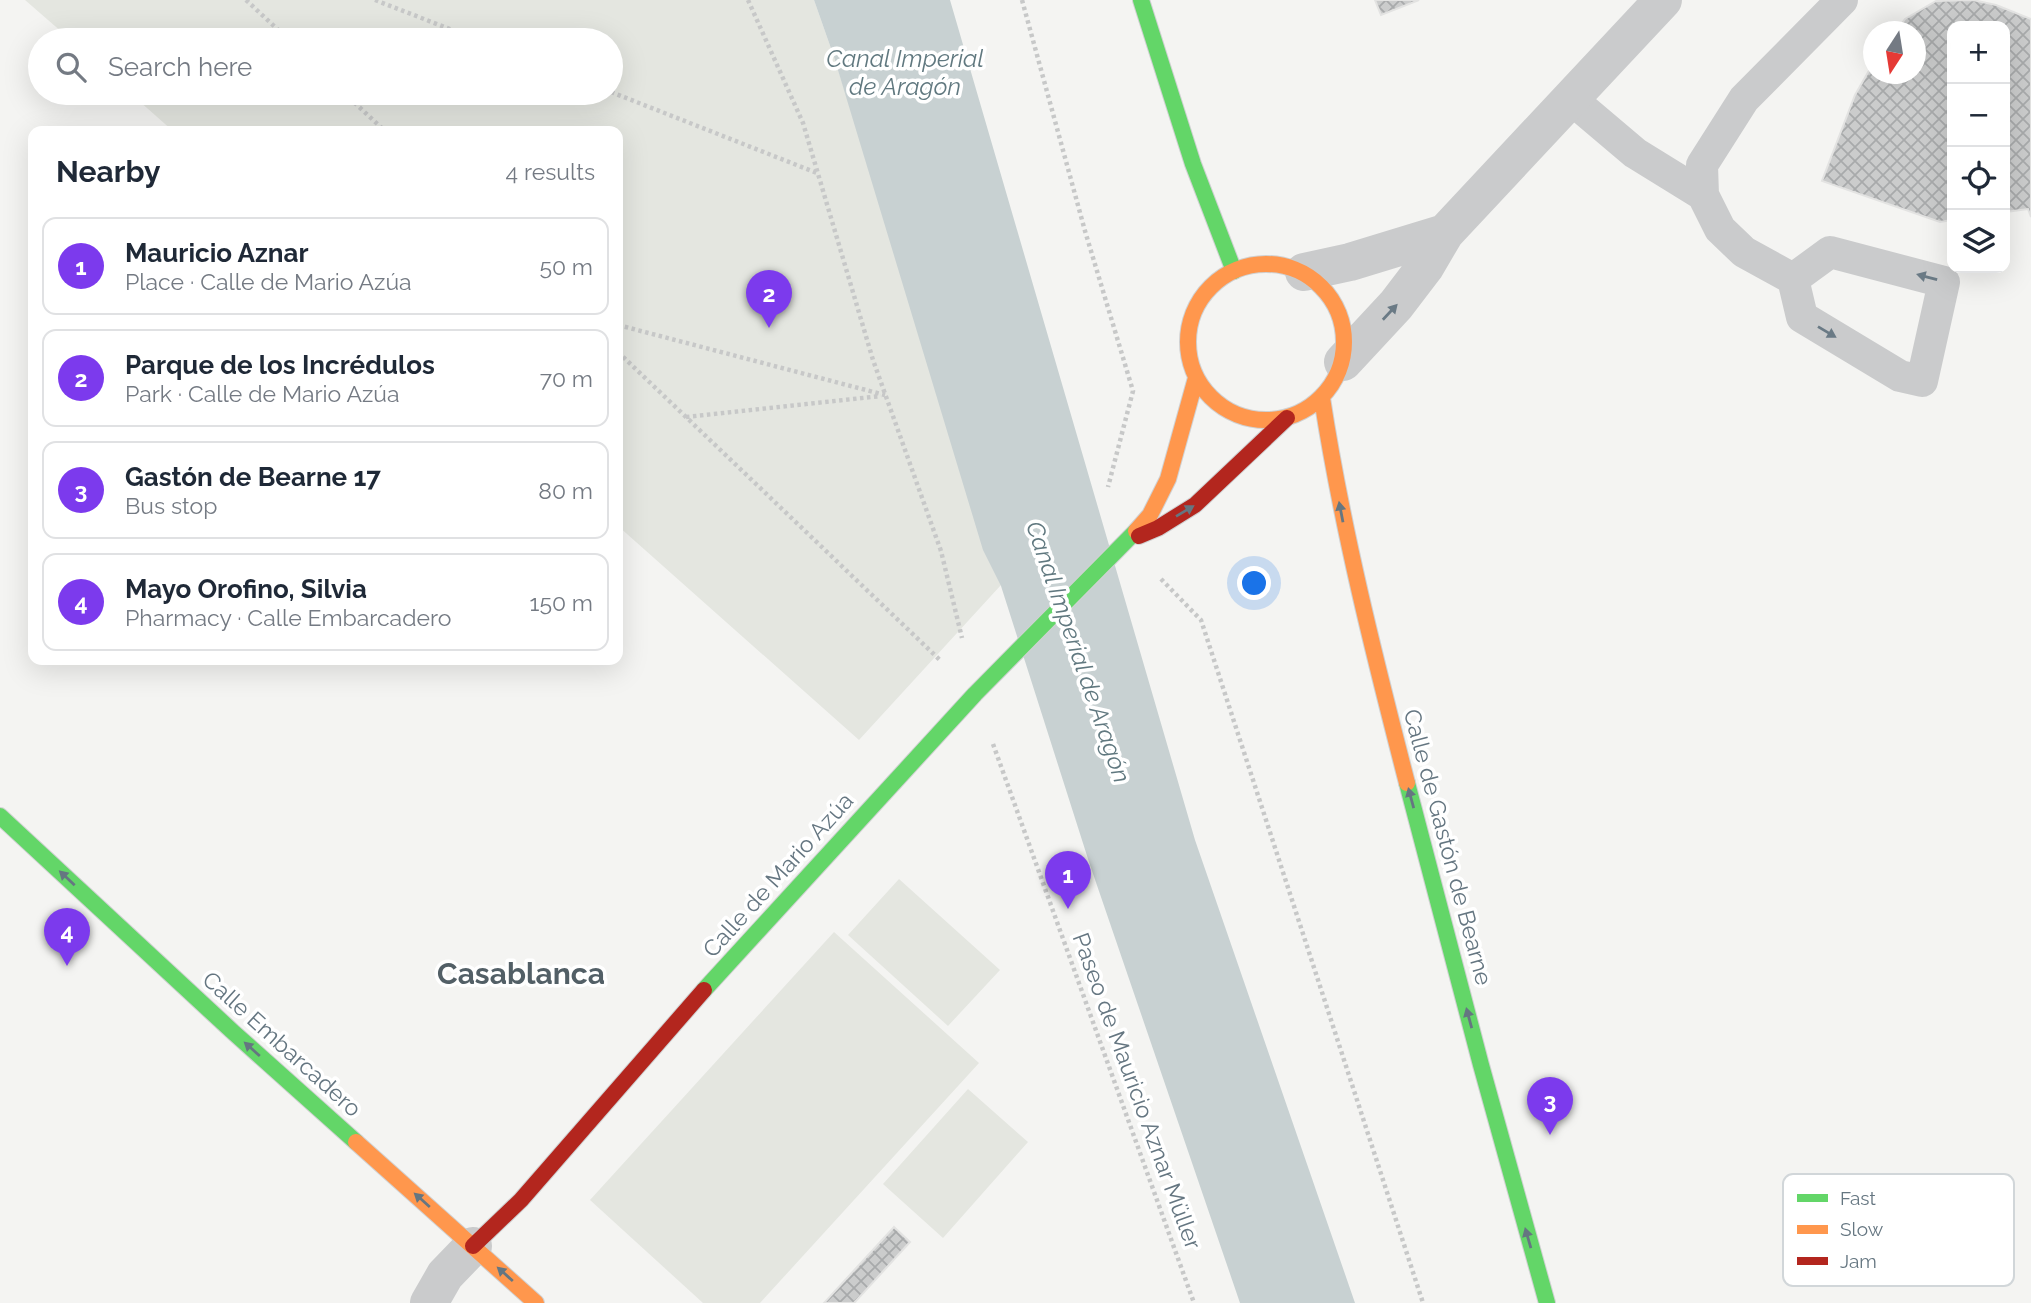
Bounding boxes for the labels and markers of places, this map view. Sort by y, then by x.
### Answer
pin: 2 [746,270,792,328]
pin: 1 [1045,851,1091,909]
pin: 4 [44,908,90,966]
pin: 3 [1527,1077,1573,1135]

